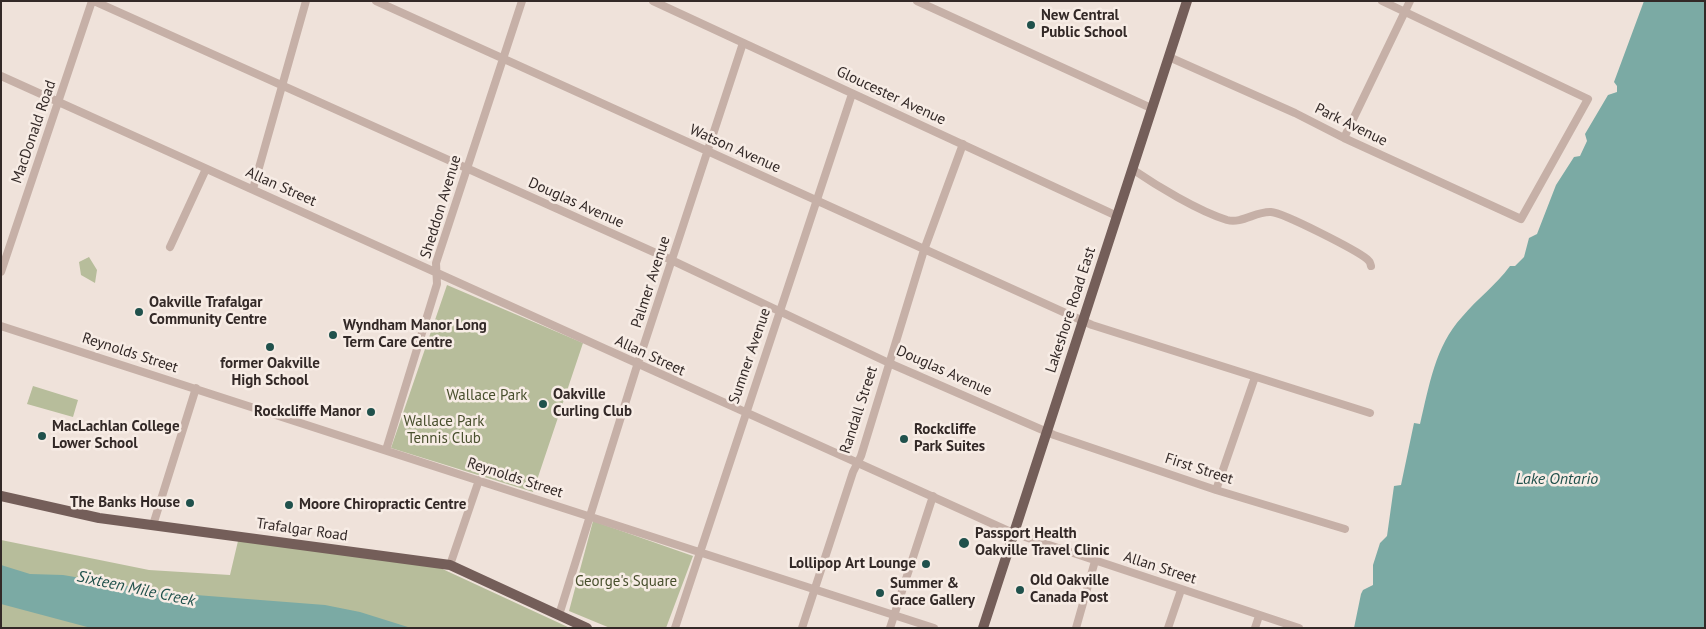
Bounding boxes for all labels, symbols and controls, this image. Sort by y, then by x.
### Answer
place label: New Central Public School [1041,7,1127,42]
marker: New Central Public School [1025,19,1037,31]
street label: Gloucester Avenue [833,63,949,129]
street label: MacDonald Road [8,78,60,186]
street label: Park Avenue [1312,100,1390,150]
street label: Watson Avenue [687,121,783,177]
street label: Sheddon Avenue [417,153,465,261]
street label: Allan Street [243,163,319,211]
street label: Douglas Avenue [525,174,627,232]
street label: Palmer Avenue [628,234,674,330]
street label: Lakeshore Road East [1042,245,1100,375]
place label: Oakville Trafalgar Community Centre [149,294,267,329]
marker: Oakville Trafalgar Community Centre [133,306,145,318]
street label: Sumner Avenue [725,306,775,406]
place label: Wyndham Manor Long Term Care Centre [343,317,487,352]
street label: Reynolds Street [80,329,180,377]
marker: Wyndham Manor Long Term Care Centre [327,329,339,341]
street label: Allan Street [612,332,688,380]
marker: former Oakville High School [264,341,276,353]
street label: Douglas Avenue [893,342,995,400]
place label: former Oakville High School [220,355,320,390]
street label: Randall Street [836,364,882,456]
place label: Oakville Curling Club [553,386,632,421]
park label: Wallace Park [446,387,528,405]
marker: Oakville Curling Club [537,398,549,410]
place label: Rockcliffe Manor [254,403,361,421]
marker: Rockcliffe Manor [365,406,377,418]
park label: Wallace Park Tennis Club [403,413,485,448]
place label: MacLachlan College Lower School [52,418,179,453]
place label: Rockcliffe Park Suites [914,421,985,456]
marker: MacLachlan College Lower School [36,430,48,442]
marker: Rockcliffe Park Suites [898,433,910,445]
street label: First Street [1163,450,1235,488]
street label: Reynolds Street [465,454,565,502]
water label: Lake Ontario [1516,469,1598,489]
place label: The Banks House [70,494,180,512]
place label: Moore Chiropractic Centre [299,496,466,514]
marker: The Banks House [184,497,196,509]
marker: Moore Chiropractic Centre [283,499,295,511]
street label: Trafalgar Road [255,515,349,545]
place label: Passport Health Oakville Travel Clinic [975,525,1110,560]
marker: Passport Health Oakville Travel Clinic [957,536,971,550]
street label: Allan Street [1121,548,1199,588]
place label: Lollipop Art Lounge [789,555,916,573]
marker: Lollipop Art Lounge [920,558,932,570]
water label: Sixteen Mile Creek [75,567,197,611]
place label: Old Oakville Canada Post [1030,572,1109,607]
park label: George's Square [575,573,677,591]
place label: Summer & Grace Gallery [890,575,975,610]
marker: Old Oakville Canada Post [1014,584,1026,596]
marker: Summer & Grace Gallery [874,587,886,599]

